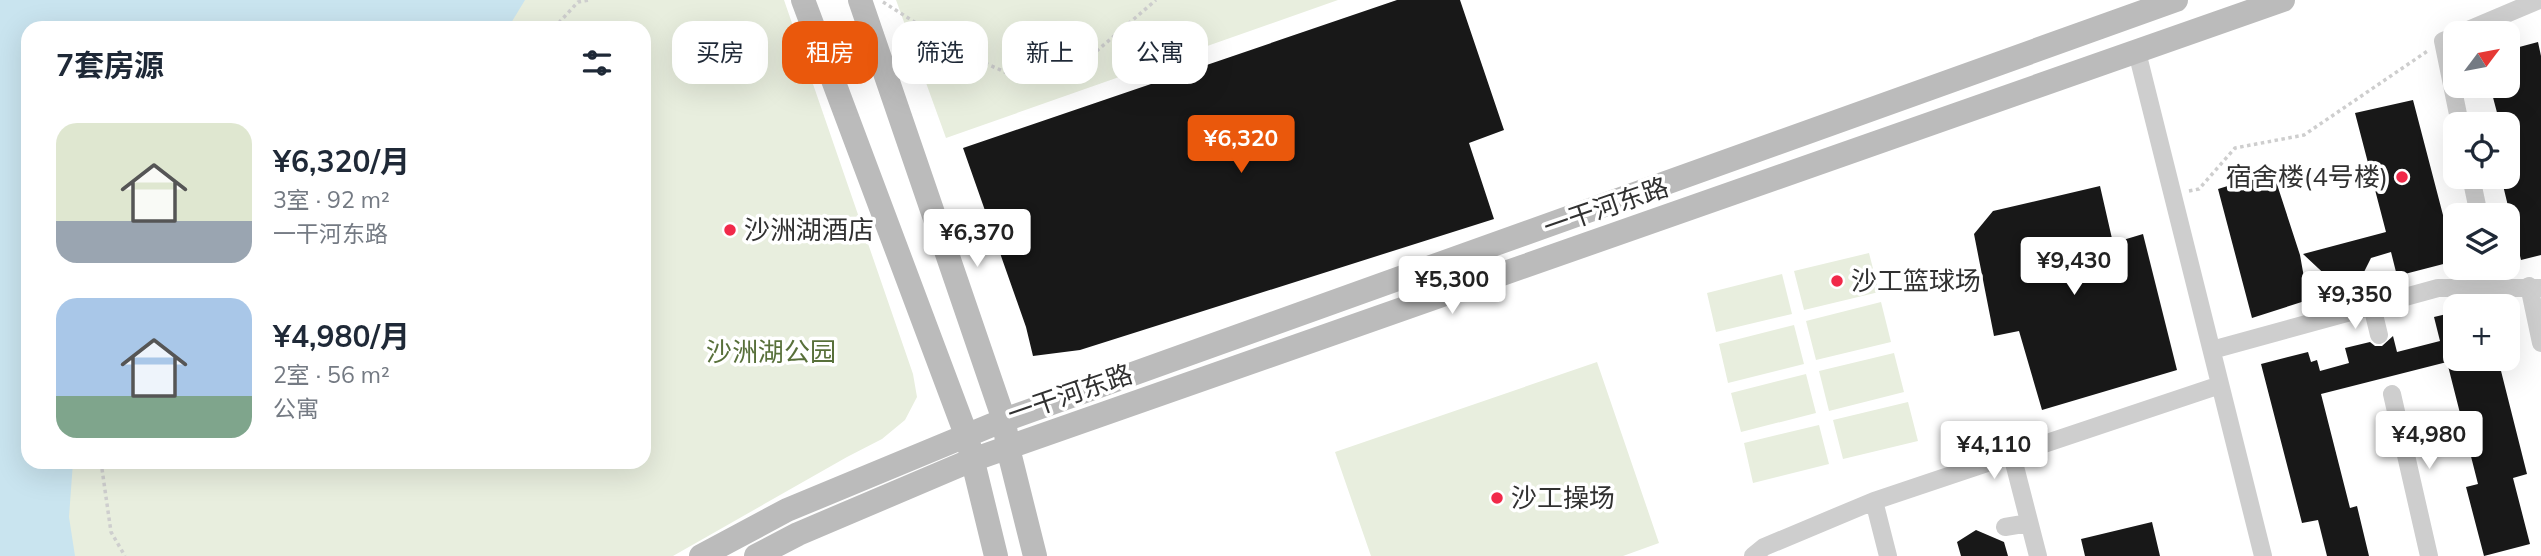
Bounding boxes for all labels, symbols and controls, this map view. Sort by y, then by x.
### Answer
chip: 买房 [672,21,768,84]
chip: 租房 [782,21,878,84]
chip: 筛选 [892,21,988,84]
chip: 新上 [1002,21,1098,84]
chip: 公寓 [1112,21,1208,84]
north arrow [2443,21,2520,98]
map controls [2443,21,2520,371]
icon: filters [578,44,616,82]
text: 7套房源 [56,46,164,84]
button: locate [2443,112,2520,189]
pin: ¥6,320 [1184,116,1298,175]
text: ¥6,320 [1204,123,1278,152]
text: ¥6,320/月 [273,142,410,180]
icon: home [112,151,196,235]
place label: 宿舍楼(4号楼) [2226,160,2388,193]
marker: 宿舍楼(4号楼) [2394,169,2410,185]
street label: 一干河东路 [1539,170,1673,243]
text: 3室 · 92 m² [273,185,390,214]
button: layers [2443,203,2520,280]
pin: ¥6,370 [920,210,1034,269]
place label: 沙洲湖酒店 [744,213,874,246]
text: ¥6,370 [940,217,1014,246]
text: 一干河东路 [273,219,388,248]
marker: 沙洲湖酒店 [722,222,738,238]
pin: ¥9,430 [2017,238,2131,297]
text: ¥9,430 [2037,245,2111,274]
pin: ¥5,300 [1395,256,1509,316]
text: ¥5,300 [1415,264,1489,293]
place label: 沙工篮球场 [1851,264,1981,297]
pin: ¥9,350 [2298,272,2412,331]
marker: 沙工篮球场 [1829,273,1845,289]
text: ¥9,350 [2318,279,2392,308]
button: + [2443,294,2520,371]
text: ¥4,980/月 [273,317,410,355]
icon: home [112,326,196,410]
park label: 沙洲湖公园 [706,335,836,368]
street label: 一干河东路 [1003,357,1137,430]
text: 2室 · 56 m² [273,360,390,389]
text: 公寓 [273,394,319,423]
pin: ¥4,980 [2372,412,2486,471]
text: ¥4,980 [2392,419,2466,448]
pin: ¥4,110 [1937,421,2051,481]
text: ¥4,110 [1957,429,2031,458]
place label: 沙工操场 [1511,481,1615,514]
marker: 沙工操场 [1489,490,1505,506]

